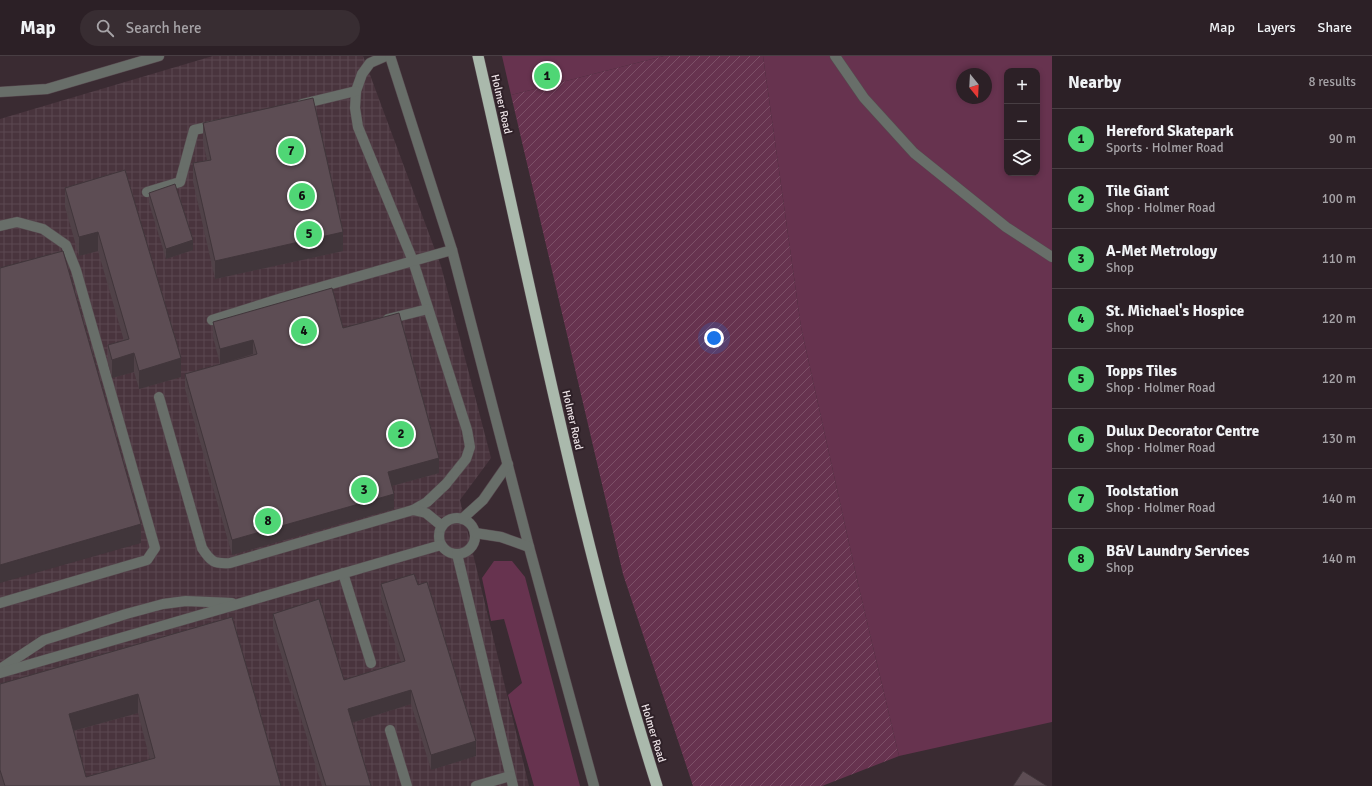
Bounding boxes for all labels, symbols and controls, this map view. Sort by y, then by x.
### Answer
search box [80,10,360,46]
text: Map [20,16,56,40]
icon: search [94,17,116,39]
text: Search here [126,19,201,37]
text: Map [1209,19,1235,36]
text: Layers [1257,19,1296,36]
text: Share [1318,19,1352,36]
pin: 1 [534,61,560,91]
north arrow [956,68,992,104]
map controls [1004,68,1040,176]
button: + [1004,68,1040,104]
text: Nearby [1068,72,1121,93]
street label: Holmer Road [488,73,515,135]
text: 8 results [1308,74,1356,90]
button: − [1004,104,1040,140]
text: Hereford Skatepark [1106,122,1234,140]
text: 1 [1077,131,1085,147]
text: 90 m [1329,131,1356,147]
pin: 7 [278,136,304,166]
button: layers [1004,140,1040,176]
text: Sports · Holmer Road [1106,140,1224,156]
pin: 6 [289,181,315,211]
text: Tile Giant [1106,182,1169,200]
text: 2 [1077,191,1085,207]
text: 100 m [1322,191,1356,207]
text: Shop · Holmer Road [1106,200,1215,216]
pin: 5 [296,219,322,249]
text: A-Met Metrology [1106,242,1217,260]
text: 3 [1077,251,1085,267]
text: 110 m [1322,251,1356,267]
text: Shop [1106,260,1134,276]
text: St. Michael's Hospice [1106,302,1244,320]
text: 4 [1077,311,1085,327]
text: 120 m [1322,311,1356,327]
pin: 4 [291,316,317,346]
text: Shop [1106,320,1134,336]
your location [704,328,724,348]
text: Topps Tiles [1106,362,1177,380]
text: 5 [1077,371,1085,387]
text: 120 m [1322,371,1356,387]
text: Shop · Holmer Road [1106,380,1215,396]
street label: Holmer Road [559,389,586,451]
pin: 2 [388,419,414,449]
text: Dulux Decorator Centre [1106,422,1259,440]
text: 6 [1077,431,1085,447]
text: 130 m [1322,431,1356,447]
text: Shop · Holmer Road [1106,440,1215,456]
pin: 3 [351,475,377,505]
text: Toolstation [1106,482,1179,500]
text: 7 [1077,491,1085,507]
text: 140 m [1322,491,1356,507]
text: Shop · Holmer Road [1106,500,1215,516]
pin: 8 [255,506,281,536]
text: B&V Laundry Services [1106,542,1249,560]
text: 8 [1077,551,1085,567]
text: 140 m [1322,551,1356,567]
text: Shop [1106,560,1134,576]
street label: Holmer Road [638,702,669,764]

